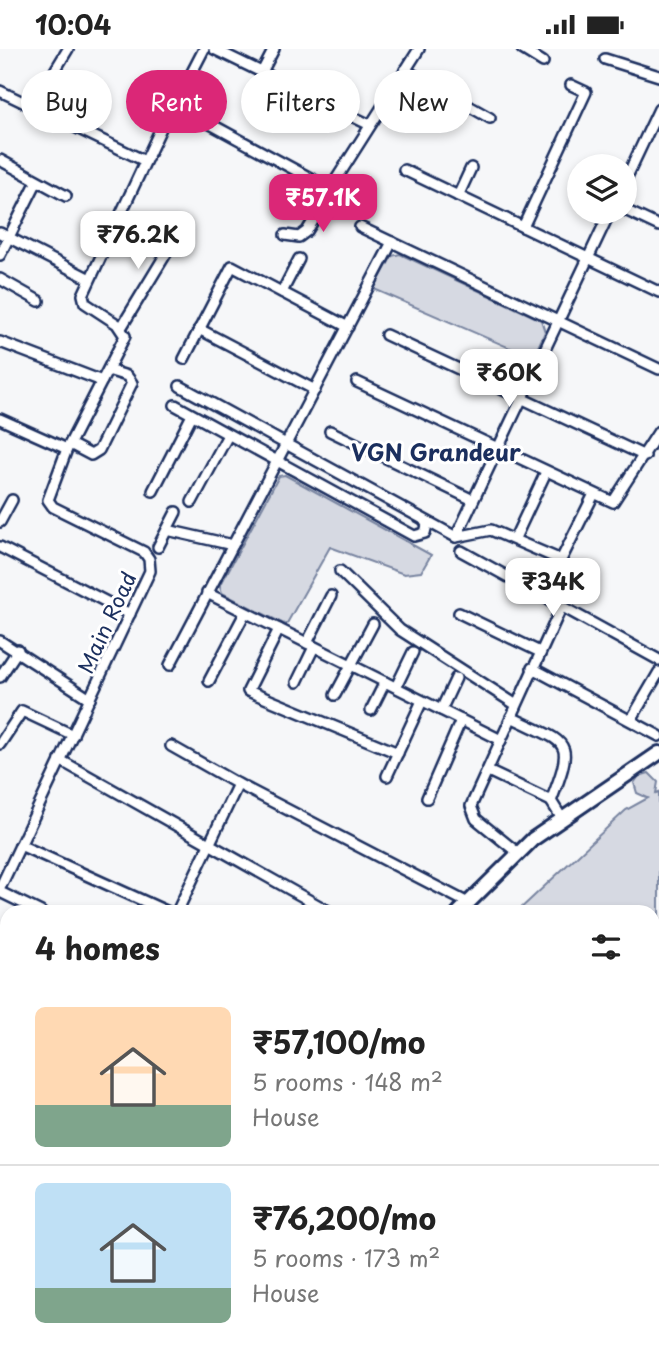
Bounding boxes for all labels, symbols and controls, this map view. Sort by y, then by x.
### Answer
text: 10:04 [35,5,111,44]
chip: Buy [21,70,112,133]
chip: Rent [126,70,227,133]
chip: Filters [241,70,360,133]
chip: New [374,70,472,133]
map controls [567,154,637,224]
button: layers [567,154,637,224]
pin: ₹57.1K [266,174,380,234]
text: ₹57.1K [285,179,361,214]
pin: ₹76.2K [81,211,195,271]
text: ₹76.2K [96,216,180,251]
pin: ₹60K [468,349,550,409]
text: ₹60K [476,354,542,389]
district label: VGN Grandeur [351,434,521,469]
pin: ₹34K [512,559,594,618]
text: ₹34K [521,563,585,598]
street label: Main Road [68,566,144,678]
text: 4 homes [35,925,160,970]
icon: filters [587,928,625,966]
text: ₹57,100/mo [252,1019,426,1064]
icon: home [91,1035,175,1119]
text: 5 rooms · 148 m² [252,1064,443,1099]
text: House [252,1099,319,1134]
text: ₹76,200/mo [252,1195,436,1240]
icon: home [91,1211,175,1295]
text: 5 rooms · 173 m² [252,1240,440,1275]
text: House [252,1275,319,1310]

